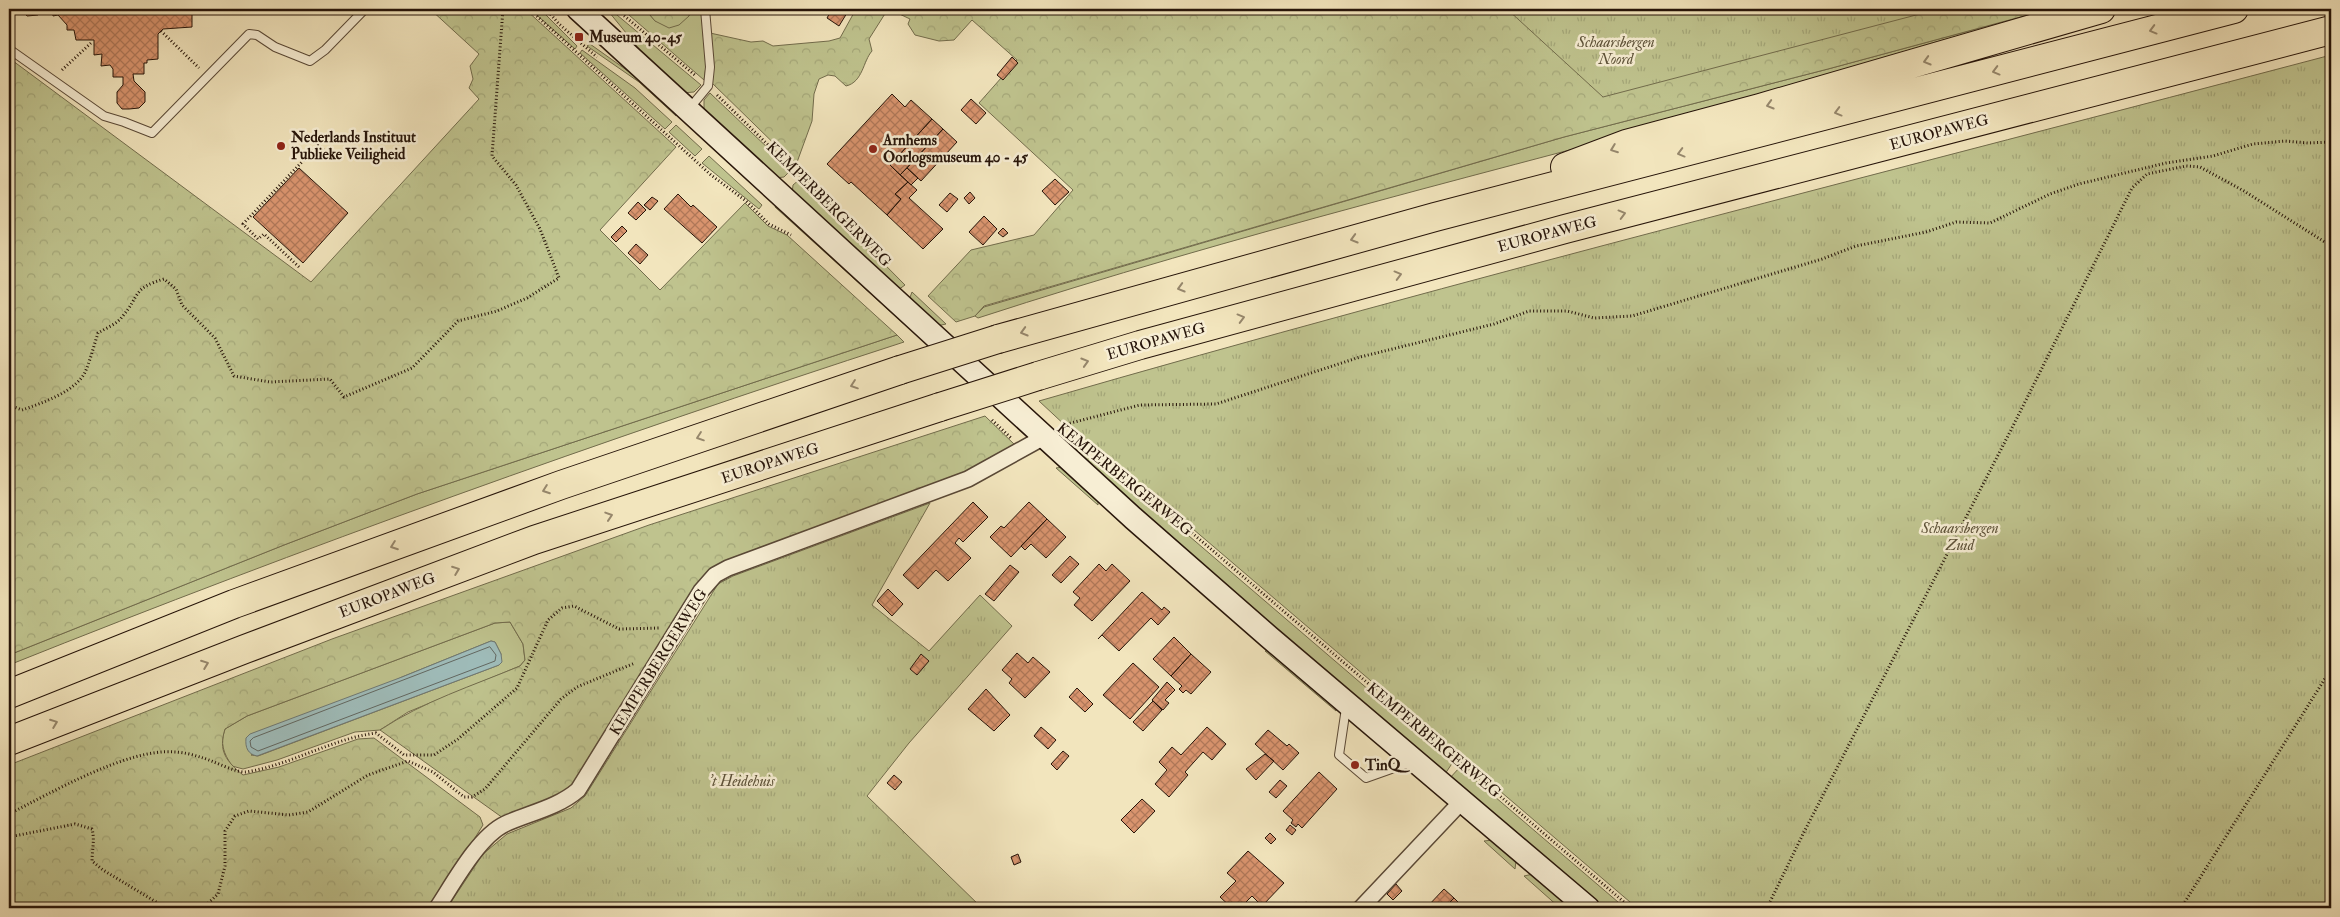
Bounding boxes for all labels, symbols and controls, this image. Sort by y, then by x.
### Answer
one-way arrow [2148,24,2157,35]
place label: Museum 40-45 [588,28,682,47]
marker: Museum 40-45 [573,31,585,43]
park label: Schaarsbergen Noord [1576,33,1655,69]
one-way arrow [1923,55,1931,65]
one-way arrow [1991,65,2000,76]
one-way arrow [1767,100,1775,110]
one-way arrow [1835,106,1843,116]
street label: EUROPAWEG [1888,110,1991,155]
place label: Nederlands Instituut Publieke Veiligheid [290,128,416,165]
place label: Arnhems Oorlogsmuseum 40 - 45 [882,131,1028,168]
street label: KEMPERBERGERWEG [762,138,895,271]
marker: Nederlands Instituut Publieke Veiligheid [275,140,287,152]
marker: Arnhems Oorlogsmuseum 40 - 45 [867,143,879,155]
one-way arrow [1610,143,1618,153]
one-way arrow [1678,147,1686,157]
one-way arrow [1618,210,1626,220]
street label: EUROPAWEG [1496,212,1599,257]
one-way arrow [1351,234,1359,244]
one-way arrow [1393,270,1402,280]
one-way arrow [1176,282,1185,293]
one-way arrow [1237,313,1245,323]
street label: EUROPAWEG [1105,318,1208,365]
one-way arrow [1020,326,1029,337]
one-way arrow [1080,357,1088,367]
one-way arrow [850,379,859,389]
street label: KEMPERBERGERWEG [1053,419,1197,540]
one-way arrow [696,432,705,442]
street label: EUROPAWEG [719,439,822,488]
one-way arrow [542,484,551,494]
one-way arrow [604,511,613,521]
park label: Schaarsbergen Zuid [1920,519,1999,555]
one-way arrow [390,540,398,550]
one-way arrow [451,566,460,576]
street label: EUROPAWEG [336,568,438,623]
street label: KEMPERBERGERWEG [606,585,712,739]
one-way arrow [201,660,209,670]
street label: KEMPERBERGERWEG [1363,679,1505,802]
one-way arrow [49,719,58,729]
place label: TinQ [1364,756,1411,775]
marker: TinQ [1349,759,1361,771]
park label: 't Heidehuis [709,772,776,791]

